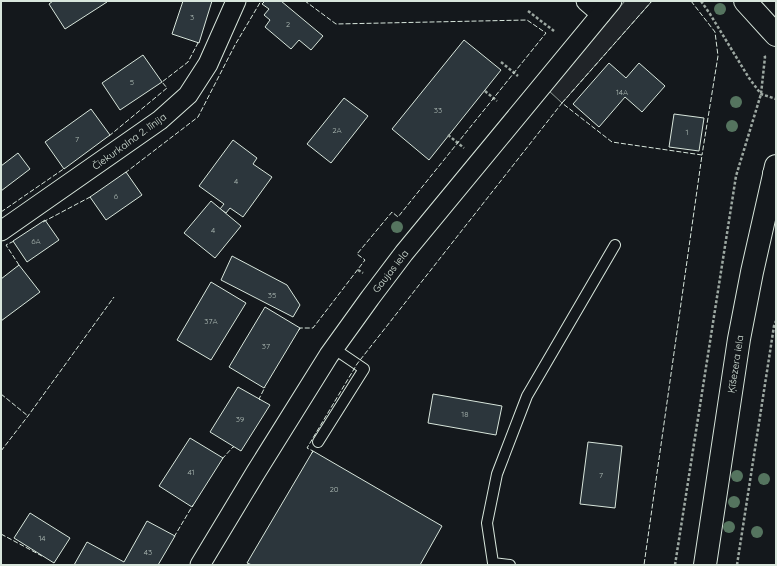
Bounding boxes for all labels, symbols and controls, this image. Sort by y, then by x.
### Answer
house number: 3 [190,12,194,22]
house number: 2 [286,19,291,29]
house number: 5 [130,77,134,87]
house number: 14A [616,87,628,97]
house number: 33 [434,105,442,115]
street label: Čiekurkalna 2. līnija [90,110,169,173]
house number: 2A [332,125,342,135]
house number: 1 [686,127,689,137]
house number: 7 [75,134,79,144]
house number: 4 [234,176,238,186]
house number: 6 [114,191,119,201]
house number: 4 [211,225,215,235]
house number: 6A [31,236,41,246]
street label: Gaujas iela [370,247,411,295]
house number: 35 [268,290,276,300]
house number: 37A [204,316,218,326]
street label: Ķīšezera iela [725,334,746,394]
house number: 37 [262,341,270,351]
house number: 18 [461,409,469,419]
house number: 39 [236,414,245,424]
house number: 41 [187,467,195,477]
house number: 7 [599,470,603,480]
house number: 20 [329,484,339,494]
house number: 14 [38,533,46,543]
house number: 43 [144,547,152,557]

